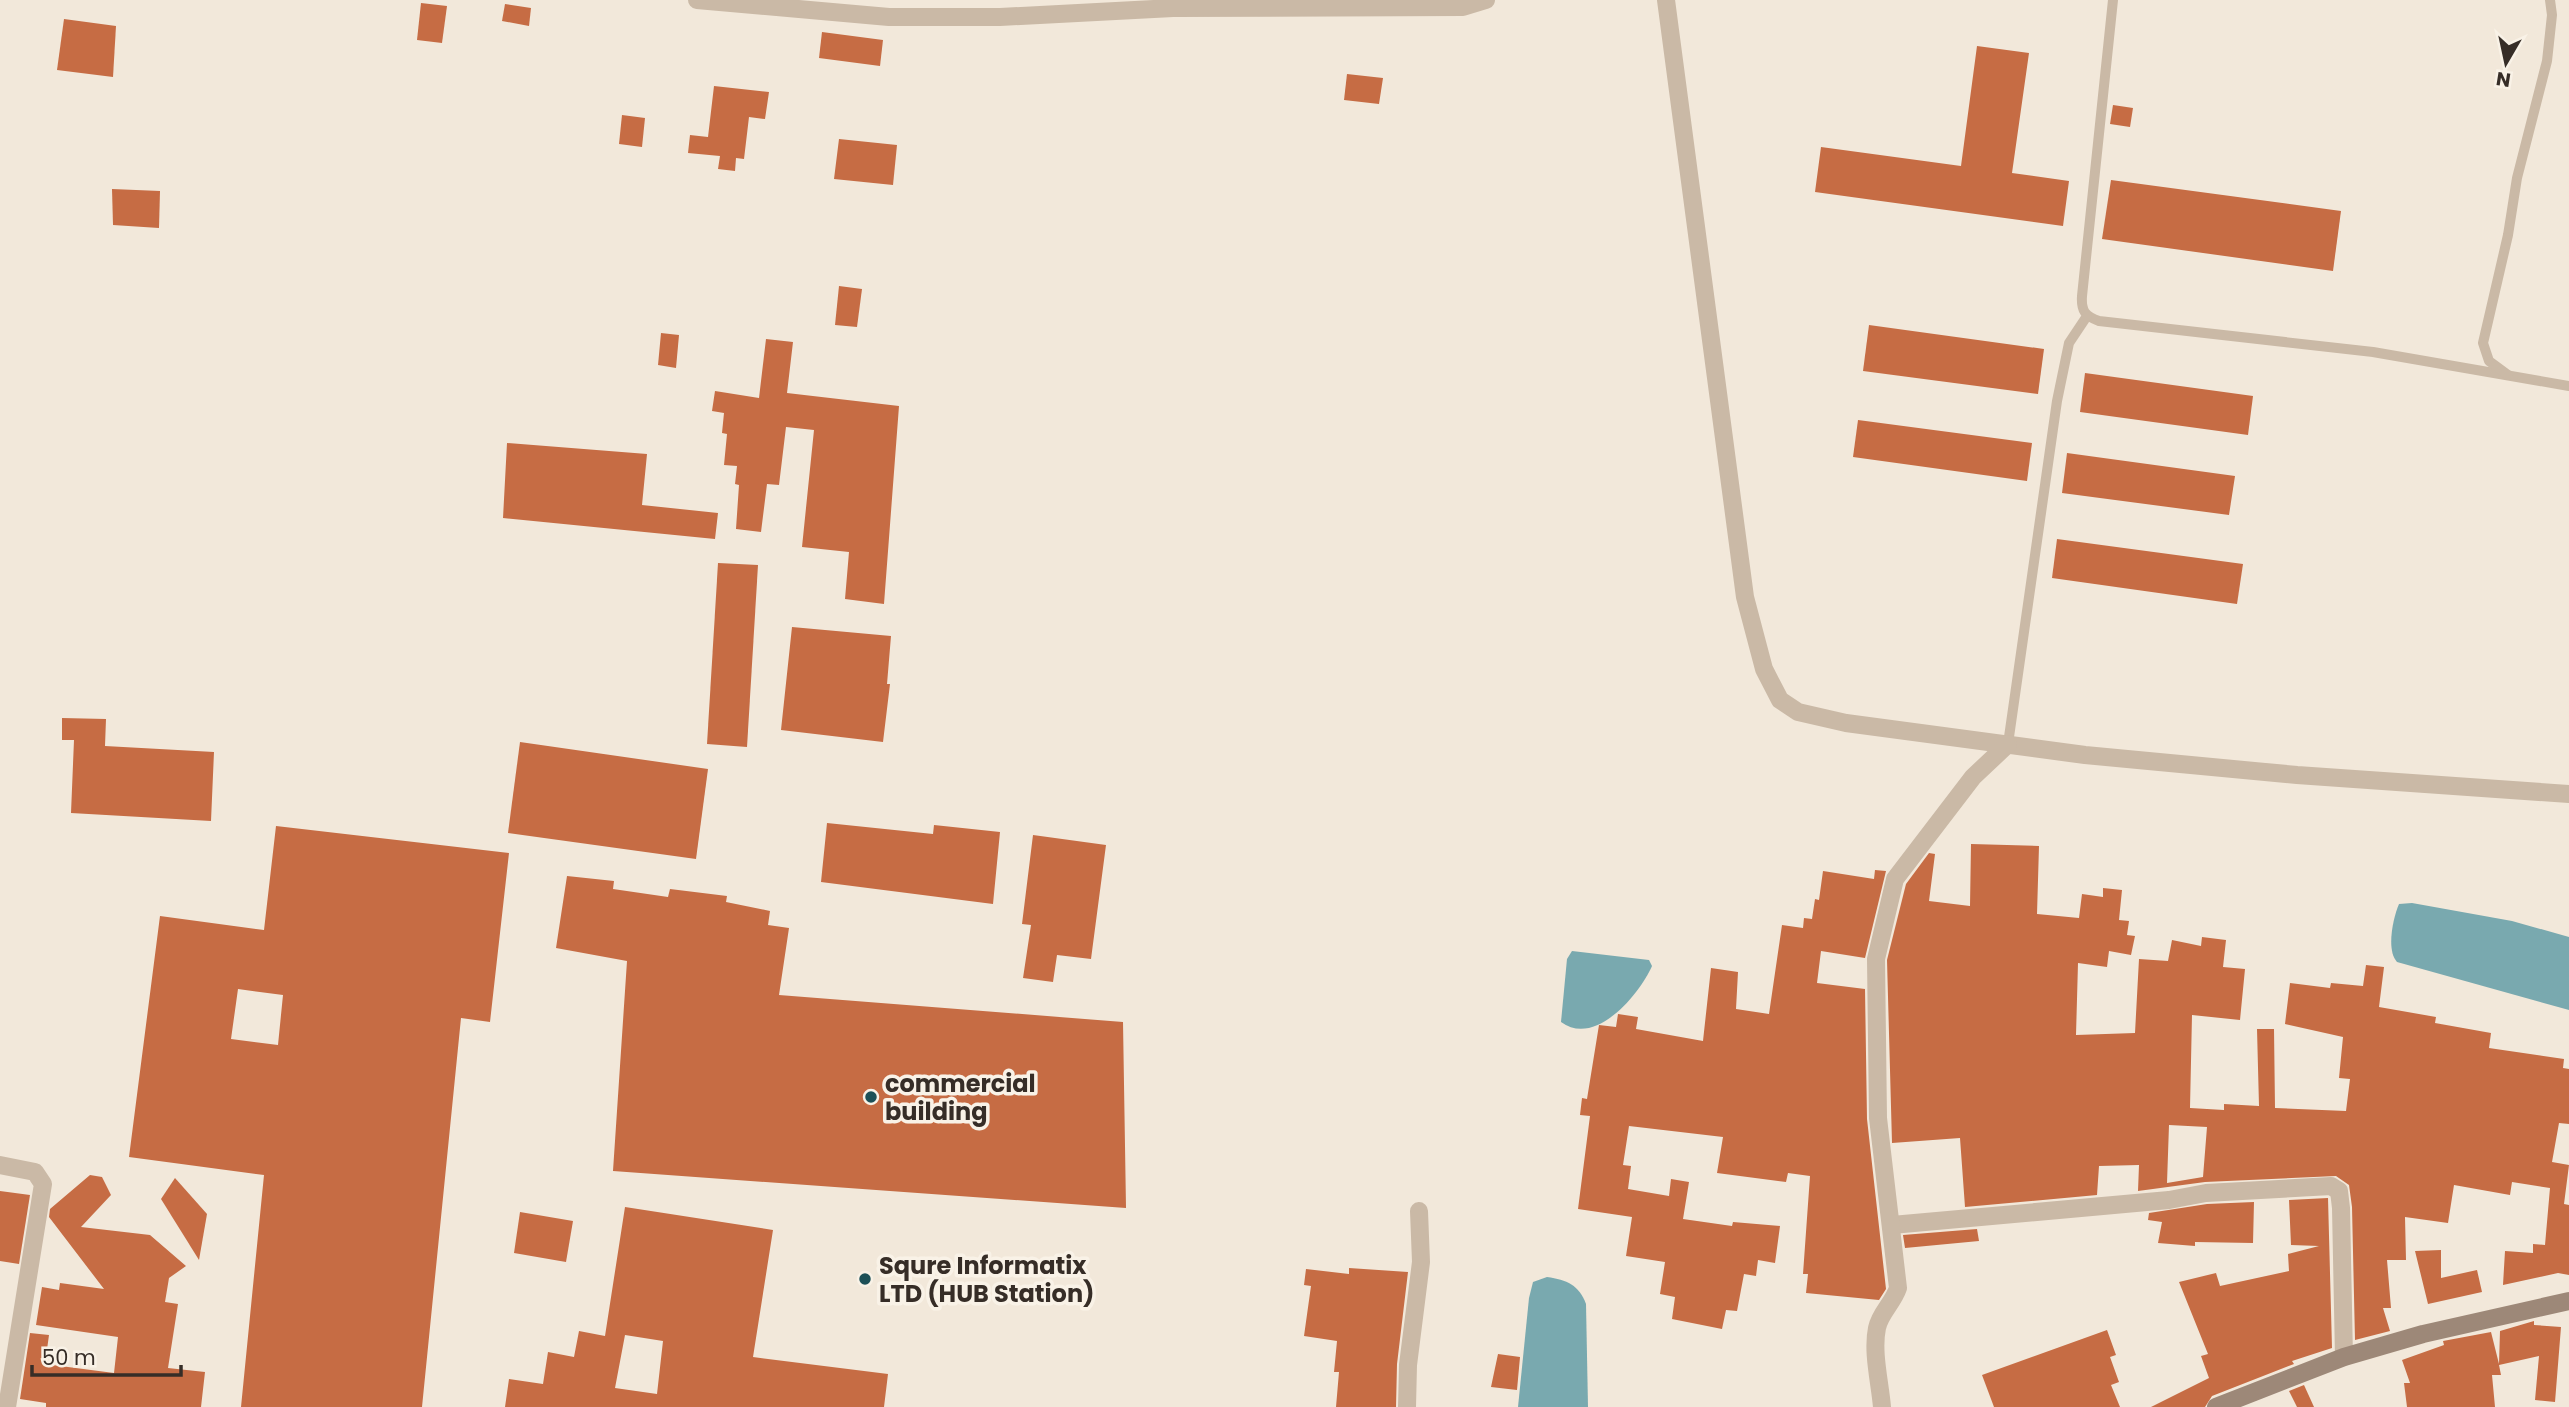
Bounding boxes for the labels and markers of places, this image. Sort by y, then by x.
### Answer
place label: commercial building [885,1067,1036,1128]
marker: commercial building [863,1089,879,1105]
place label: Squre Informatix LTD (HUB Station) [879,1249,1095,1310]
marker: Squre Informatix LTD (HUB Station) [857,1271,873,1287]

